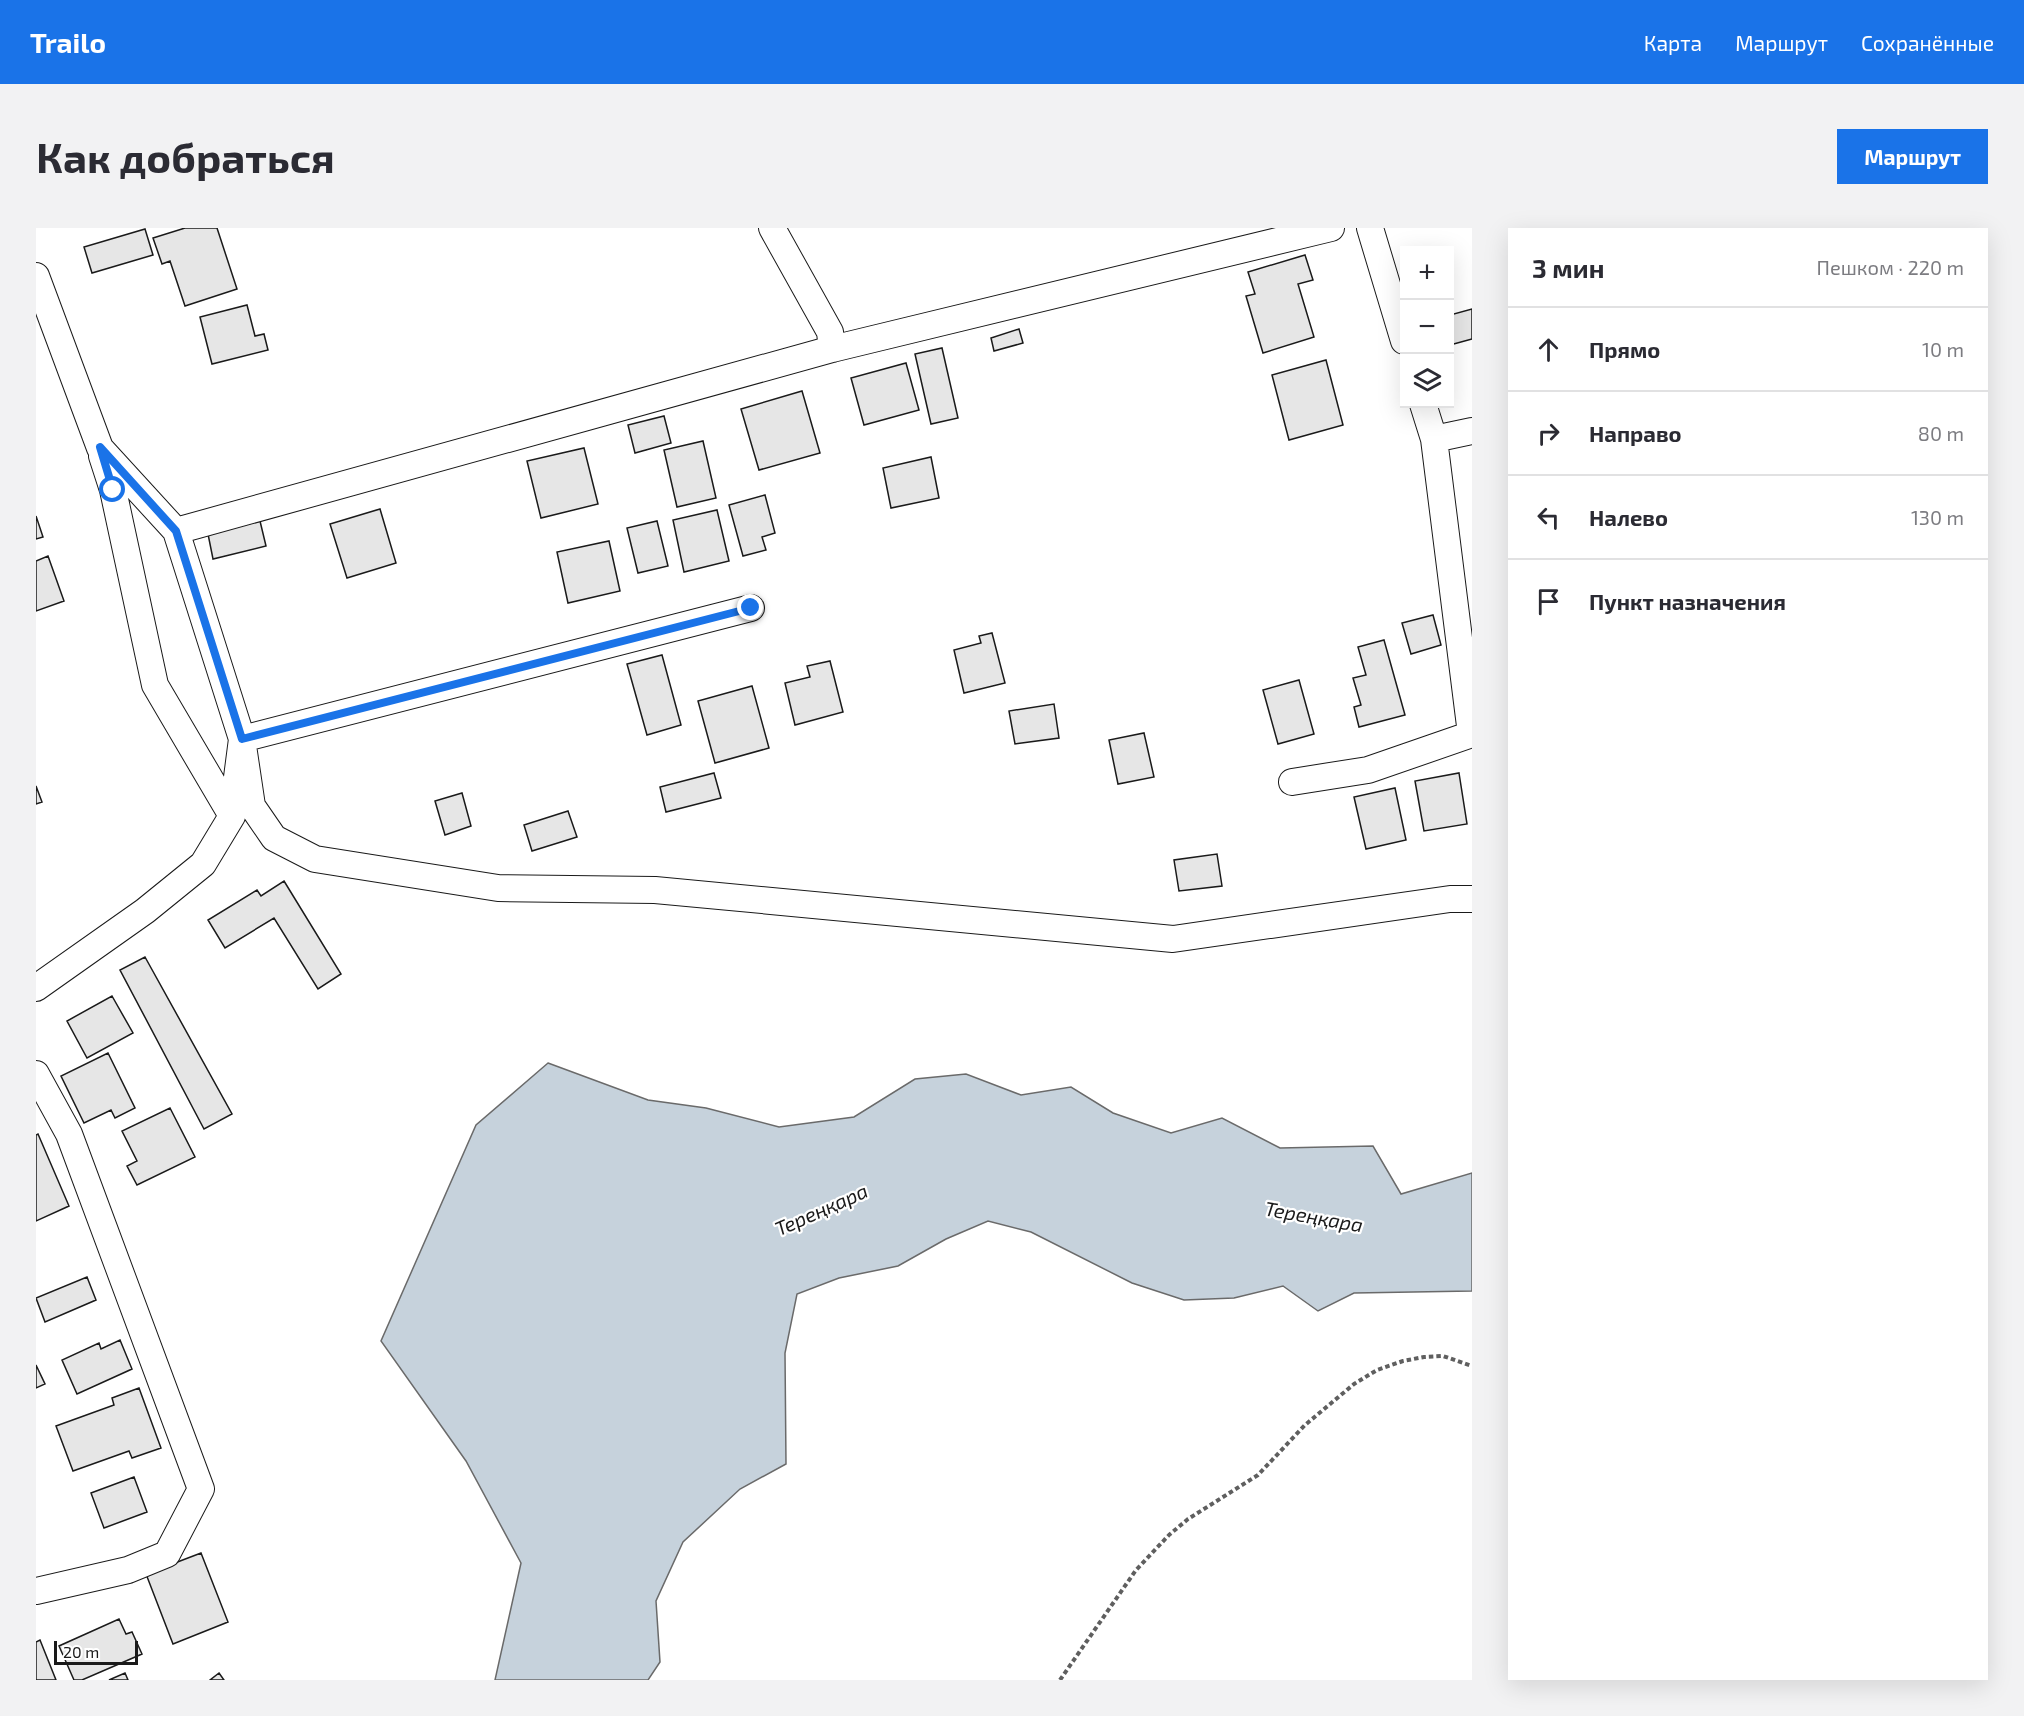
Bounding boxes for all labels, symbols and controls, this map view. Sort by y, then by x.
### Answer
text: Trailo [30,25,106,59]
text: Карта [1644,30,1702,55]
text: Маршрут [1735,30,1828,55]
text: Сохранённые [1861,30,1994,55]
button: Маршрут [1837,129,1988,184]
text: Как добраться [36,131,335,181]
map controls [1400,246,1454,408]
button: + [1400,246,1454,300]
text: 3 мин [1532,252,1604,283]
text: Пешком · 220 m [1817,255,1964,279]
button: − [1400,300,1454,354]
icon: ahead [1532,333,1565,366]
text: Прямо [1589,336,1660,362]
text: 10 m [1922,337,1964,361]
button: layers [1400,354,1454,408]
icon: right [1532,417,1565,450]
text: Направо [1589,420,1682,446]
text: 80 m [1918,421,1964,445]
route start [99,476,125,502]
icon: left [1532,501,1565,534]
text: Налево [1589,504,1668,530]
text: 130 m [1911,505,1964,529]
icon: arrive [1532,585,1565,618]
text: Пункт назначения [1589,588,1786,614]
route end [737,594,763,620]
water label: Тереңқара [771,1178,871,1240]
water label: Тереңқара [1263,1196,1365,1236]
scale bar [54,1638,138,1666]
text: 20 m [63,1642,99,1661]

